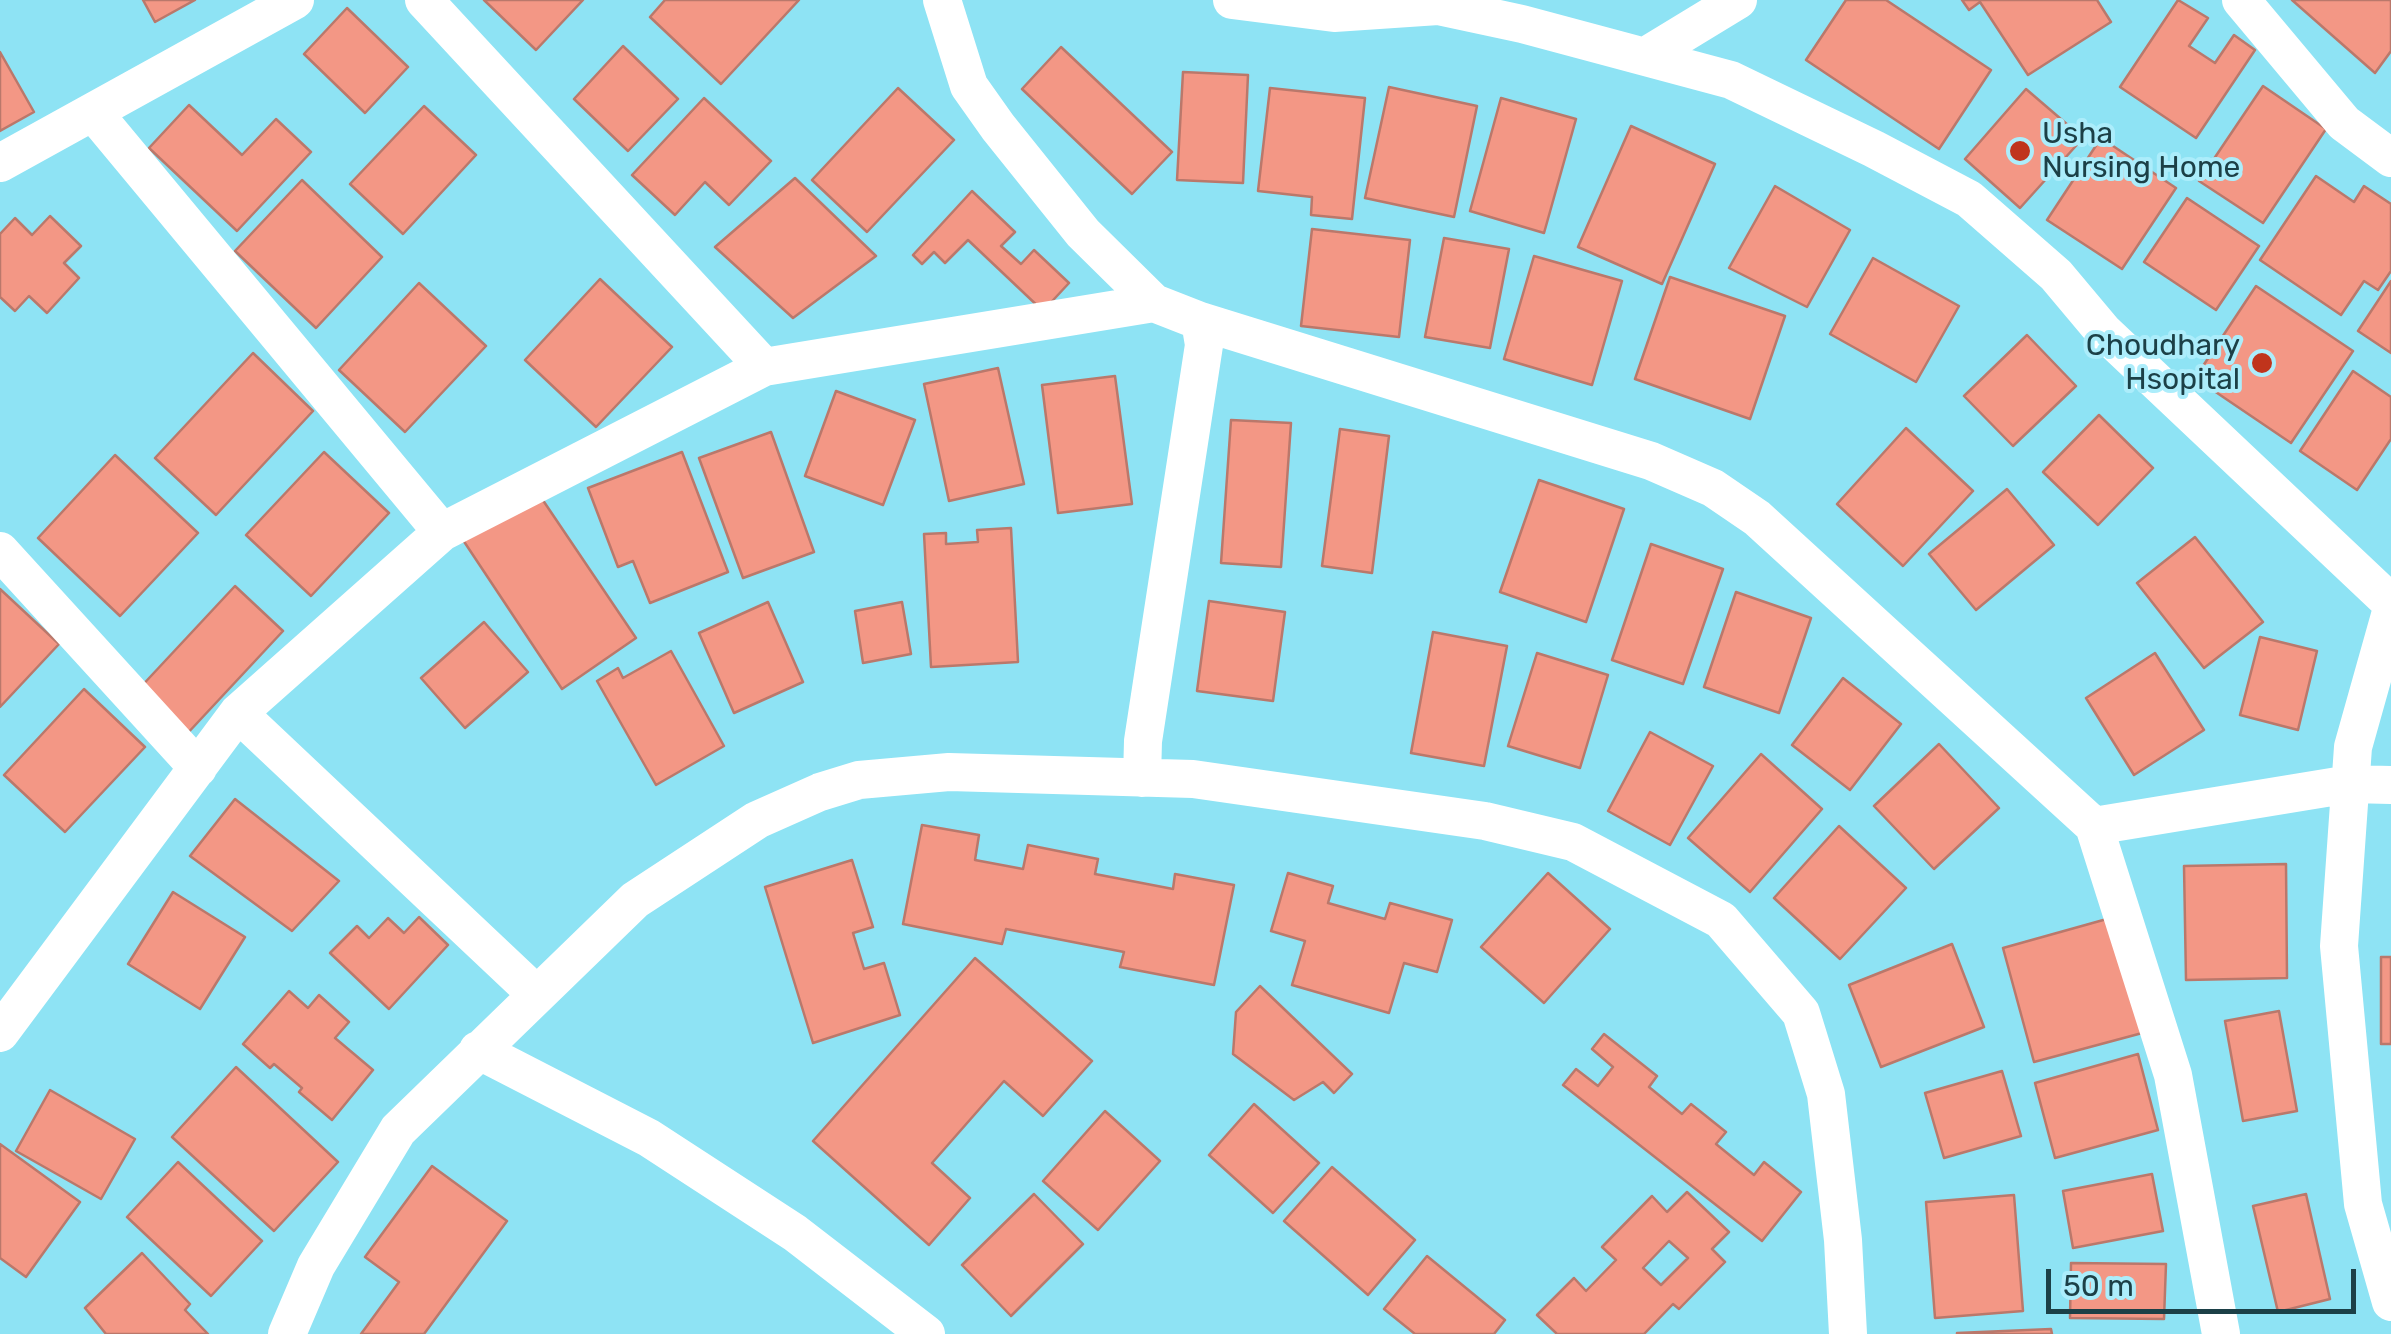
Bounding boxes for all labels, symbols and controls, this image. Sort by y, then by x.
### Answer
place label: Usha Nursing Home [2042,116,2240,186]
marker: Usha Nursing Home [2007,138,2033,164]
place label: Choudhary Hsopital [2086,328,2240,398]
marker: Choudhary Hsopital [2249,350,2275,376]
scale bar [2051,1249,2361,1311]
text: 50 m [2063,1268,2134,1304]

